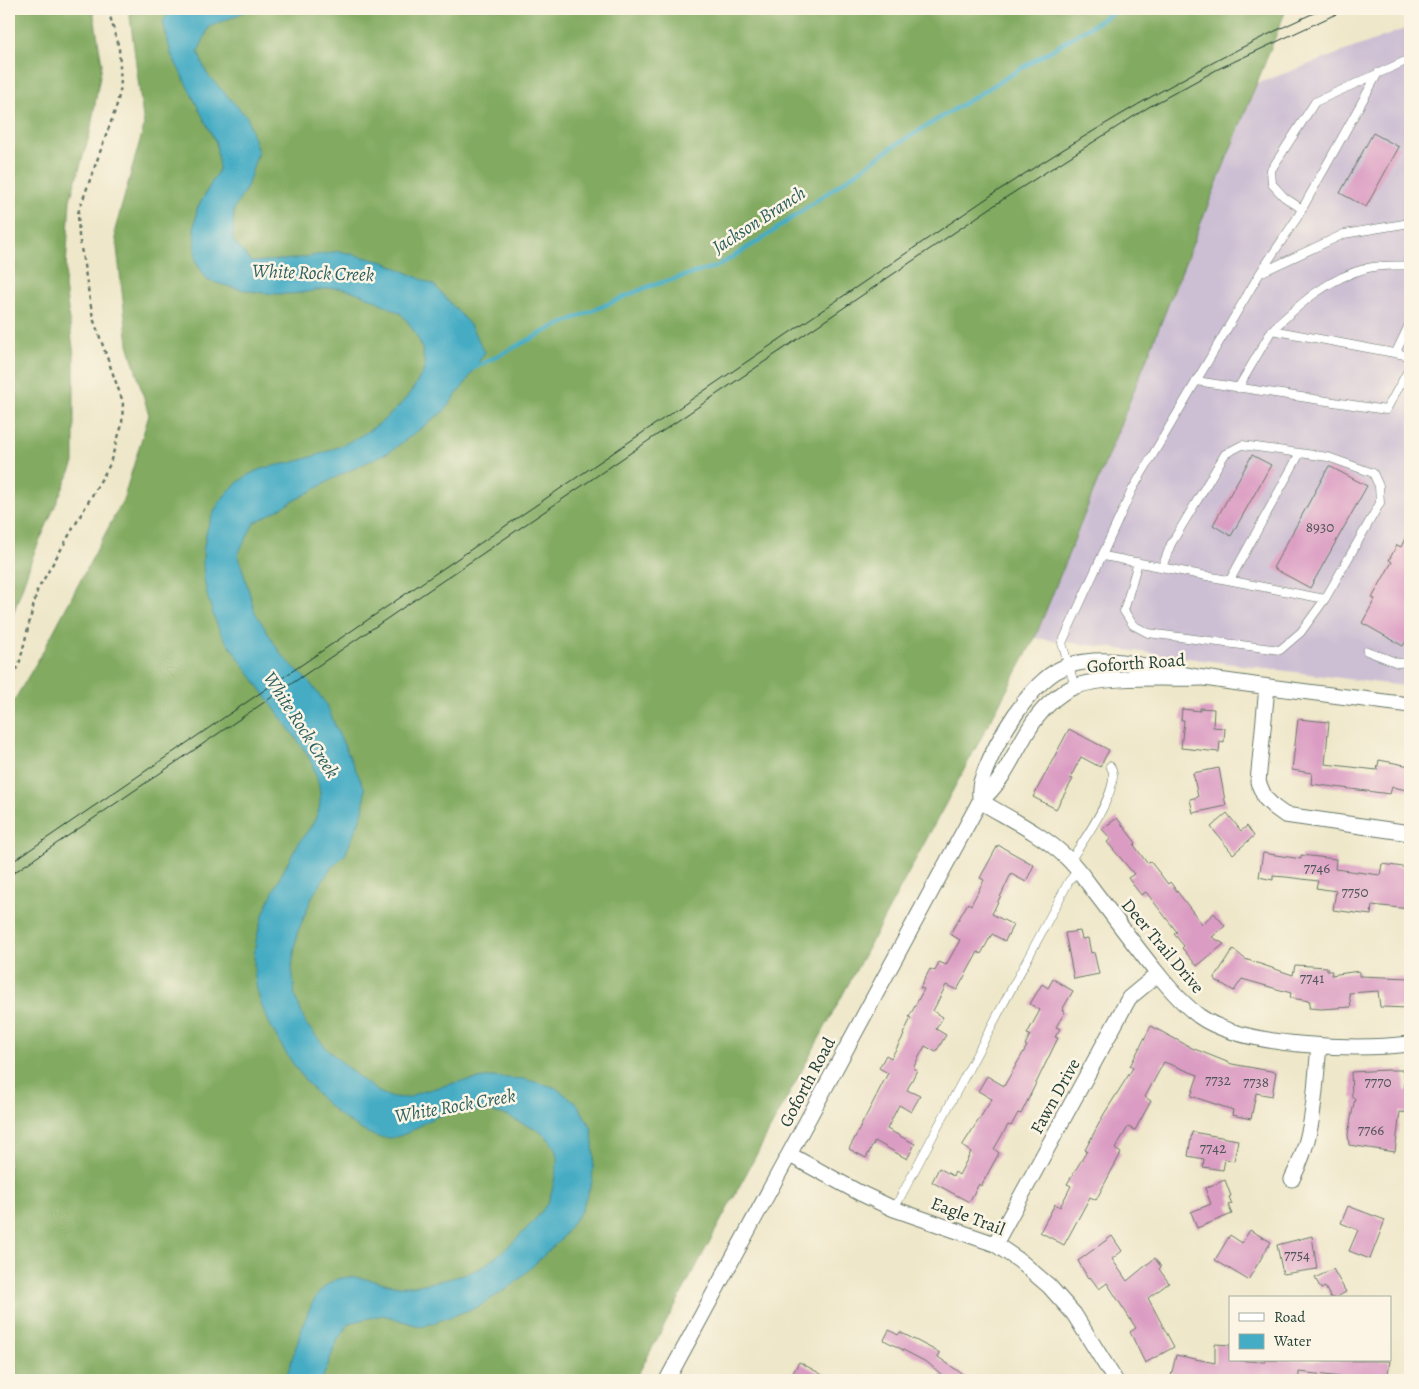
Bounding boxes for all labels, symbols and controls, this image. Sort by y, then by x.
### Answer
water label: Jackson Branch [706,180,811,261]
water label: White Rock Creek [251,258,375,288]
house number: 8930 [1306,517,1334,537]
street label: Goforth Road [1086,648,1186,678]
water label: White Rock Creek [257,667,345,783]
house number: 7746 [1304,858,1330,878]
house number: 7750 [1341,882,1369,902]
street label: Deer Trail Drive [1116,893,1210,999]
house number: 7741 [1300,968,1324,988]
street label: Goforth Road [773,1033,841,1131]
street label: Fawn Drive [1024,1054,1086,1138]
house number: 7732 [1205,1070,1231,1090]
house number: 7738 [1243,1072,1269,1092]
house number: 7770 [1365,1072,1391,1092]
water label: White Rock Creek [393,1083,517,1129]
house number: 7766 [1358,1120,1384,1140]
house number: 7742 [1200,1138,1226,1158]
street label: Eagle Trail [927,1191,1009,1241]
house number: 7754 [1284,1245,1310,1265]
legend [1229,1296,1392,1362]
text: Road [1274,1307,1306,1327]
text: Water [1273,1331,1311,1351]

